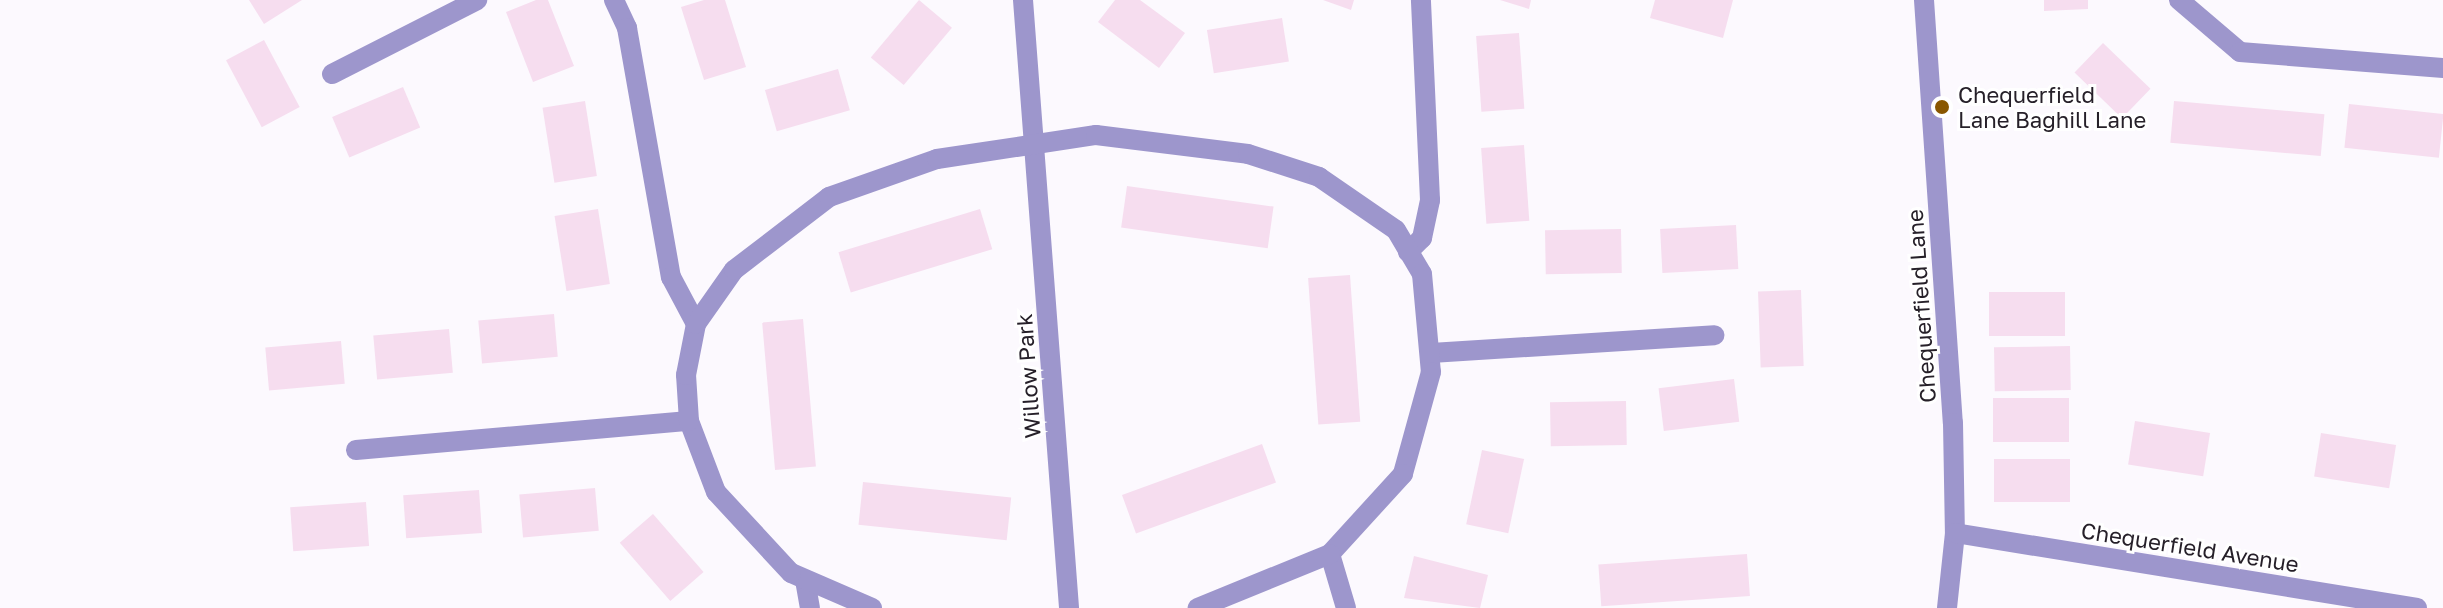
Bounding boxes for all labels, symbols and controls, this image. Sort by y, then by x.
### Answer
place label: Chequerfield Lane Baghill Lane [1958,81,2146,132]
marker: Chequerfield Lane Baghill Lane [1933,98,1951,116]
street label: Chequerfield Lane [1901,208,1941,404]
street label: Willow Park [1010,313,1046,439]
street label: Chequerfield Avenue [2079,517,2301,577]

